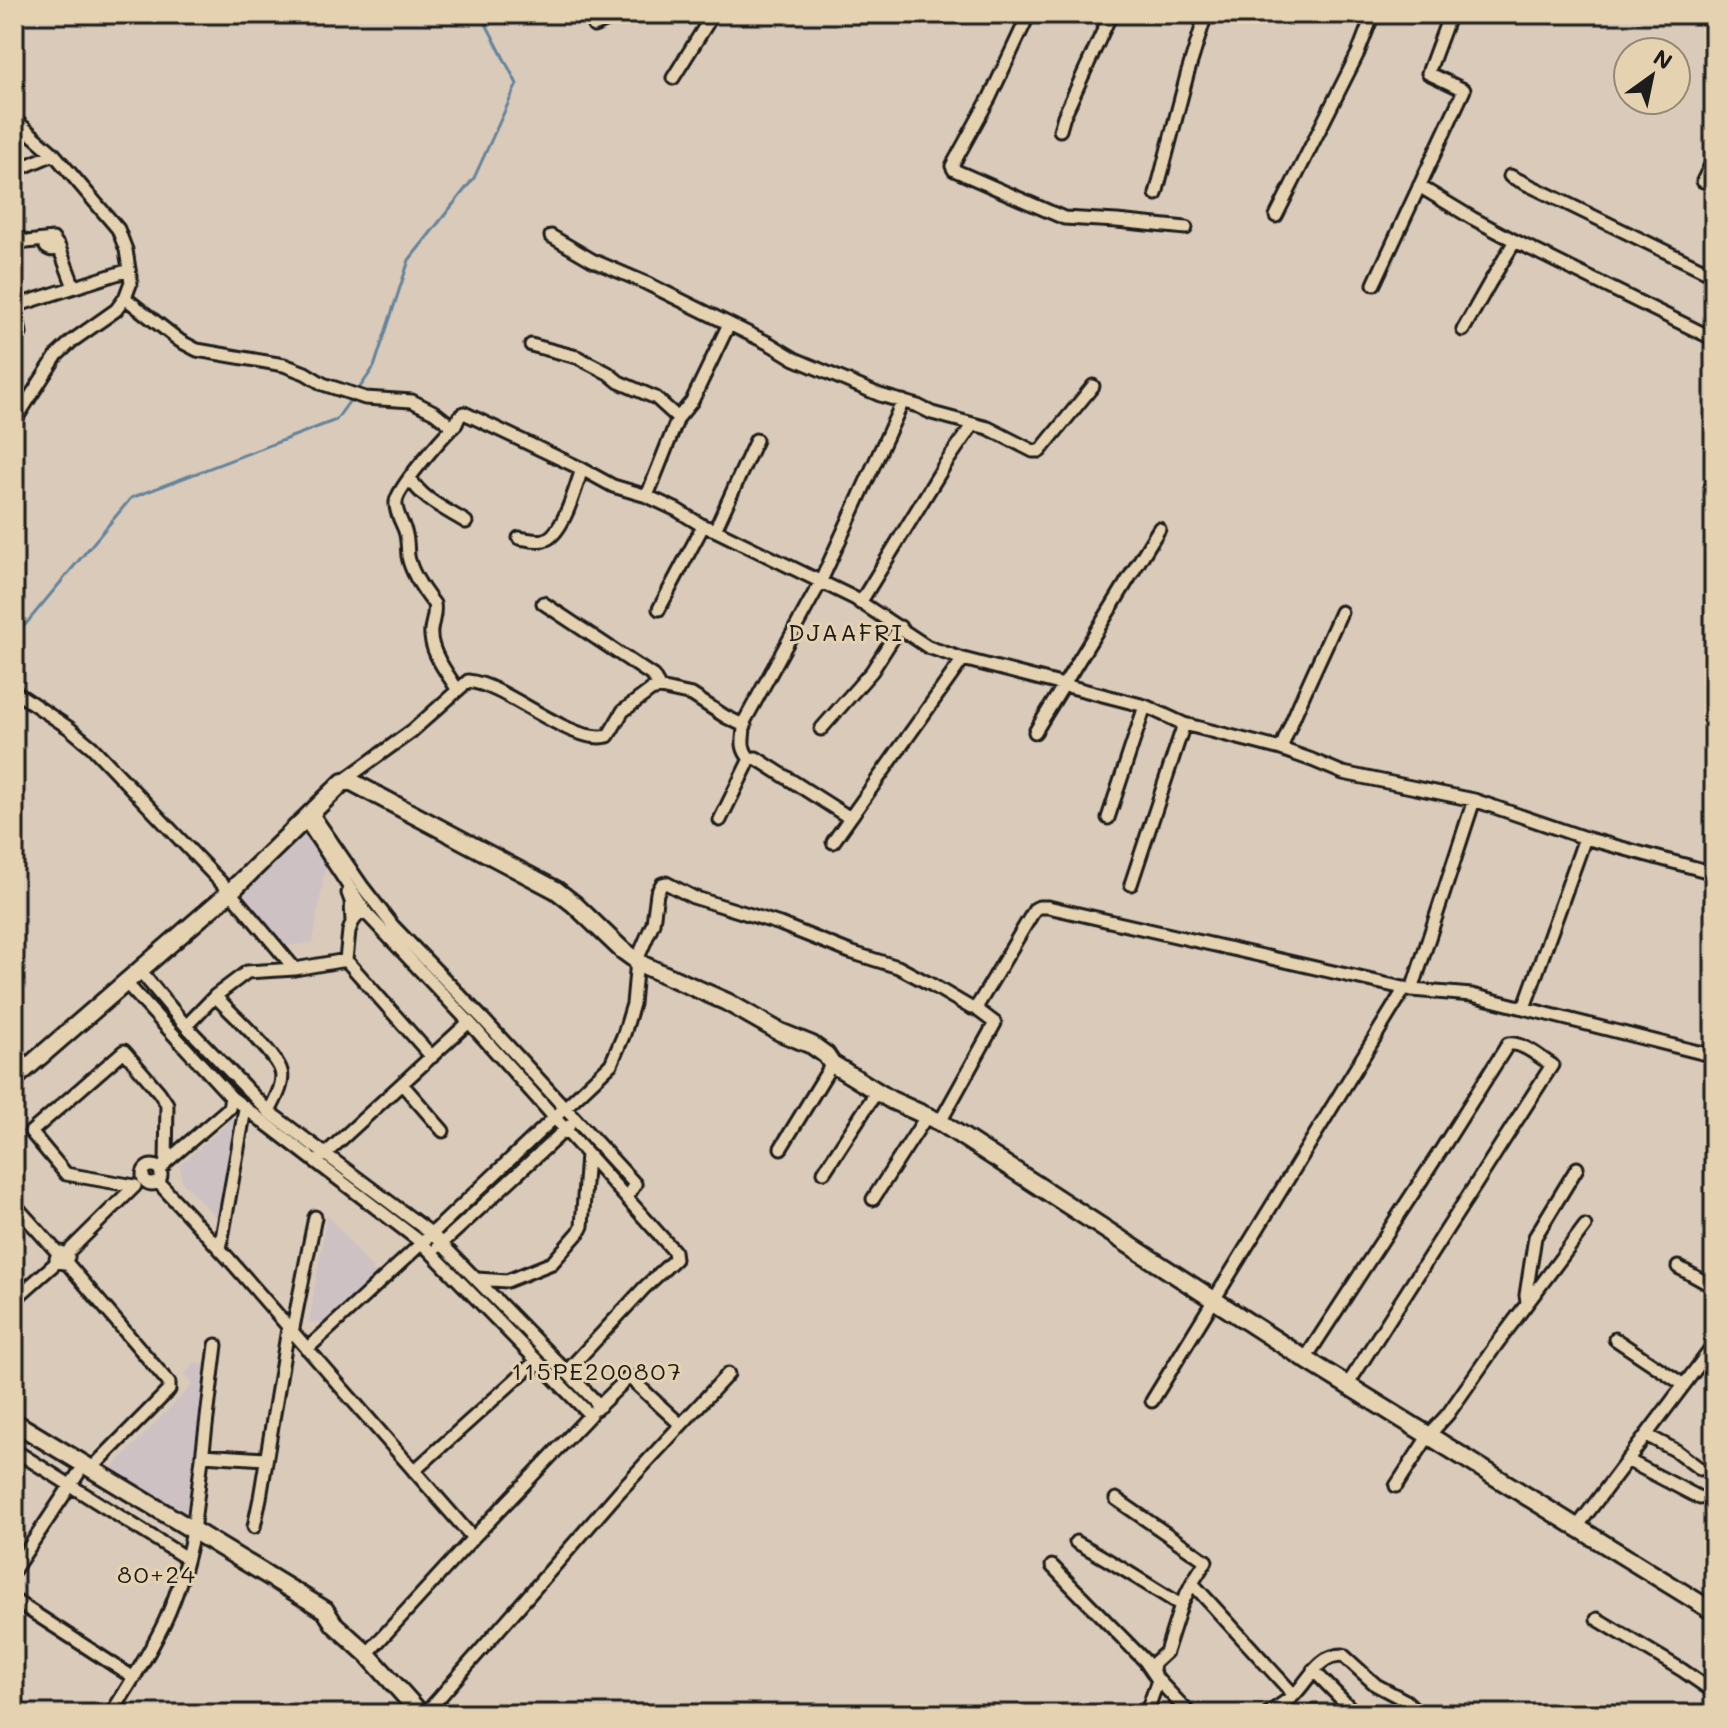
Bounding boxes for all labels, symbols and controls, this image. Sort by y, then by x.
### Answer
north arrow [1612,36,1692,116]
text: N [1648,42,1678,76]
district label: DJAAFRI [788,616,904,647]
district label: 115PE200807 [511,1355,683,1386]
district label: 80+24 [117,1558,197,1589]

